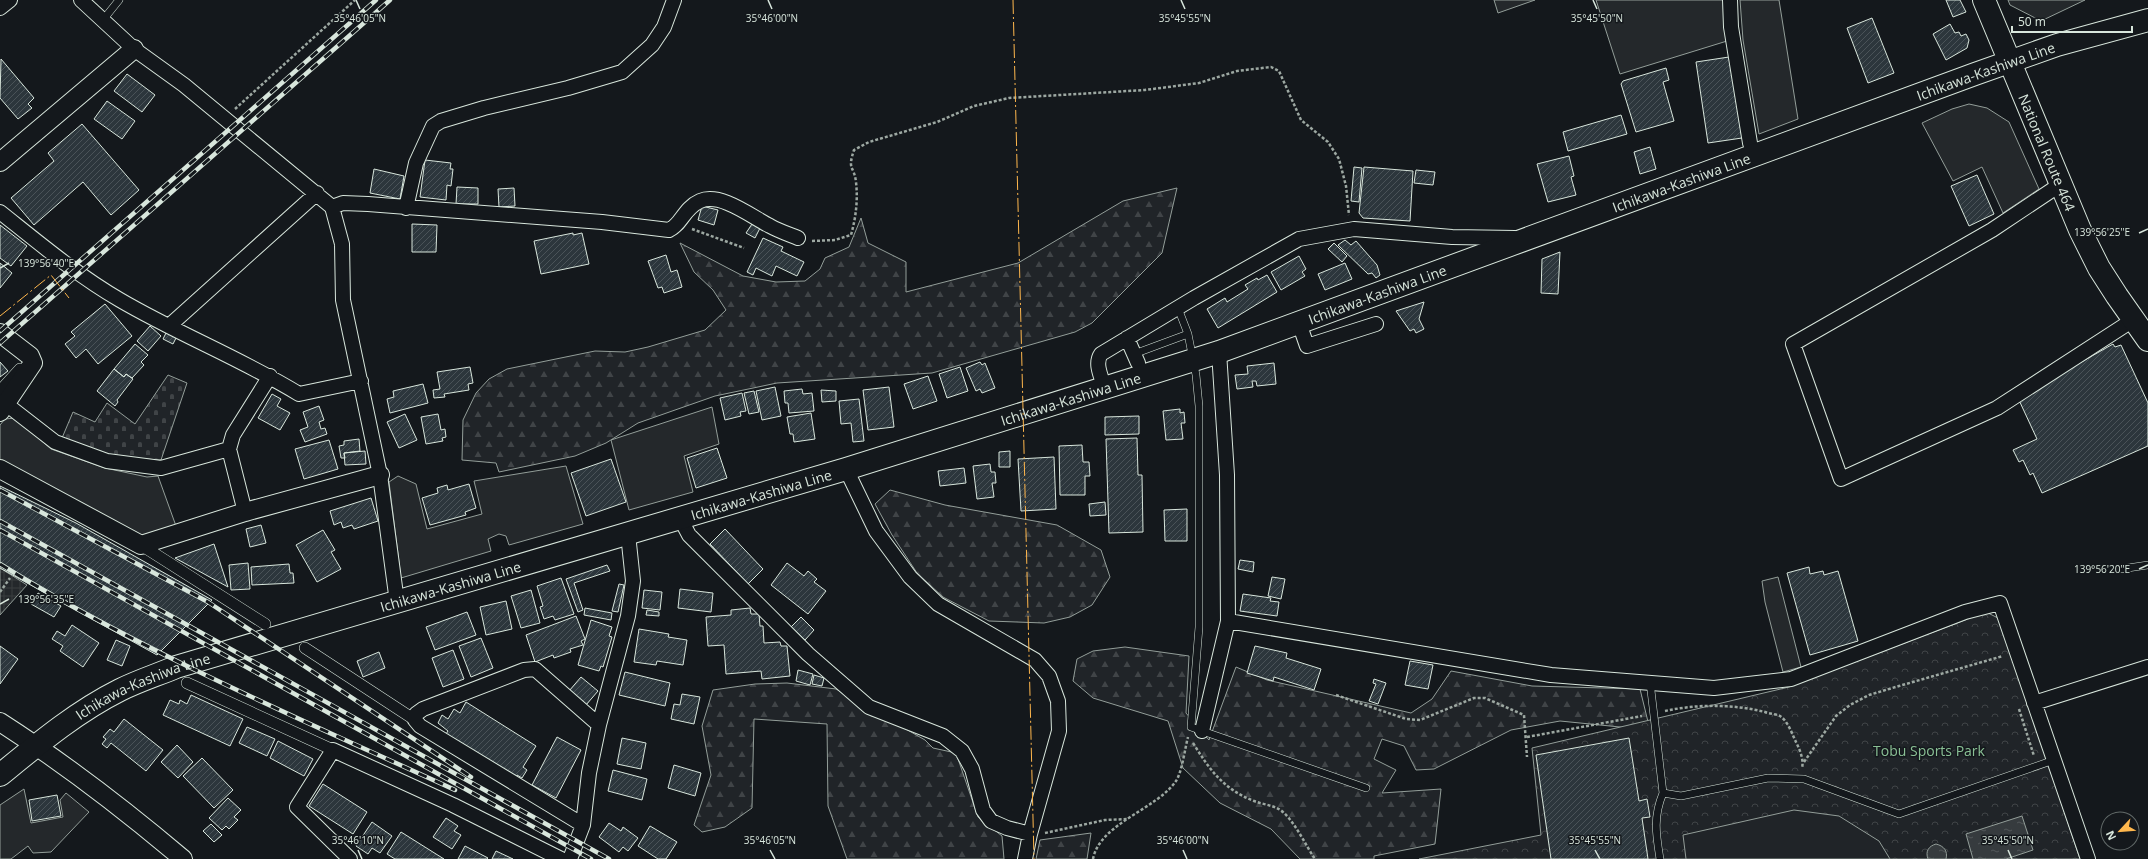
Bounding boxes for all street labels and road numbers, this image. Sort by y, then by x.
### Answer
street label: Ichikawa-Kashiwa Line [1914,37,2057,104]
street label: National Route 464 [2015,91,2080,214]
street label: Ichikawa-Kashiwa Line [1610,148,1753,216]
street label: Ichikawa-Kashiwa Line [1305,260,1449,328]
street label: Ichikawa-Kashiwa Line [998,368,1143,429]
street label: Ichikawa-Kashiwa Line [688,464,834,524]
street label: Ichikawa-Kashiwa Line [378,556,523,616]
street label: Ichikawa-Kashiwa Line [71,648,212,723]

